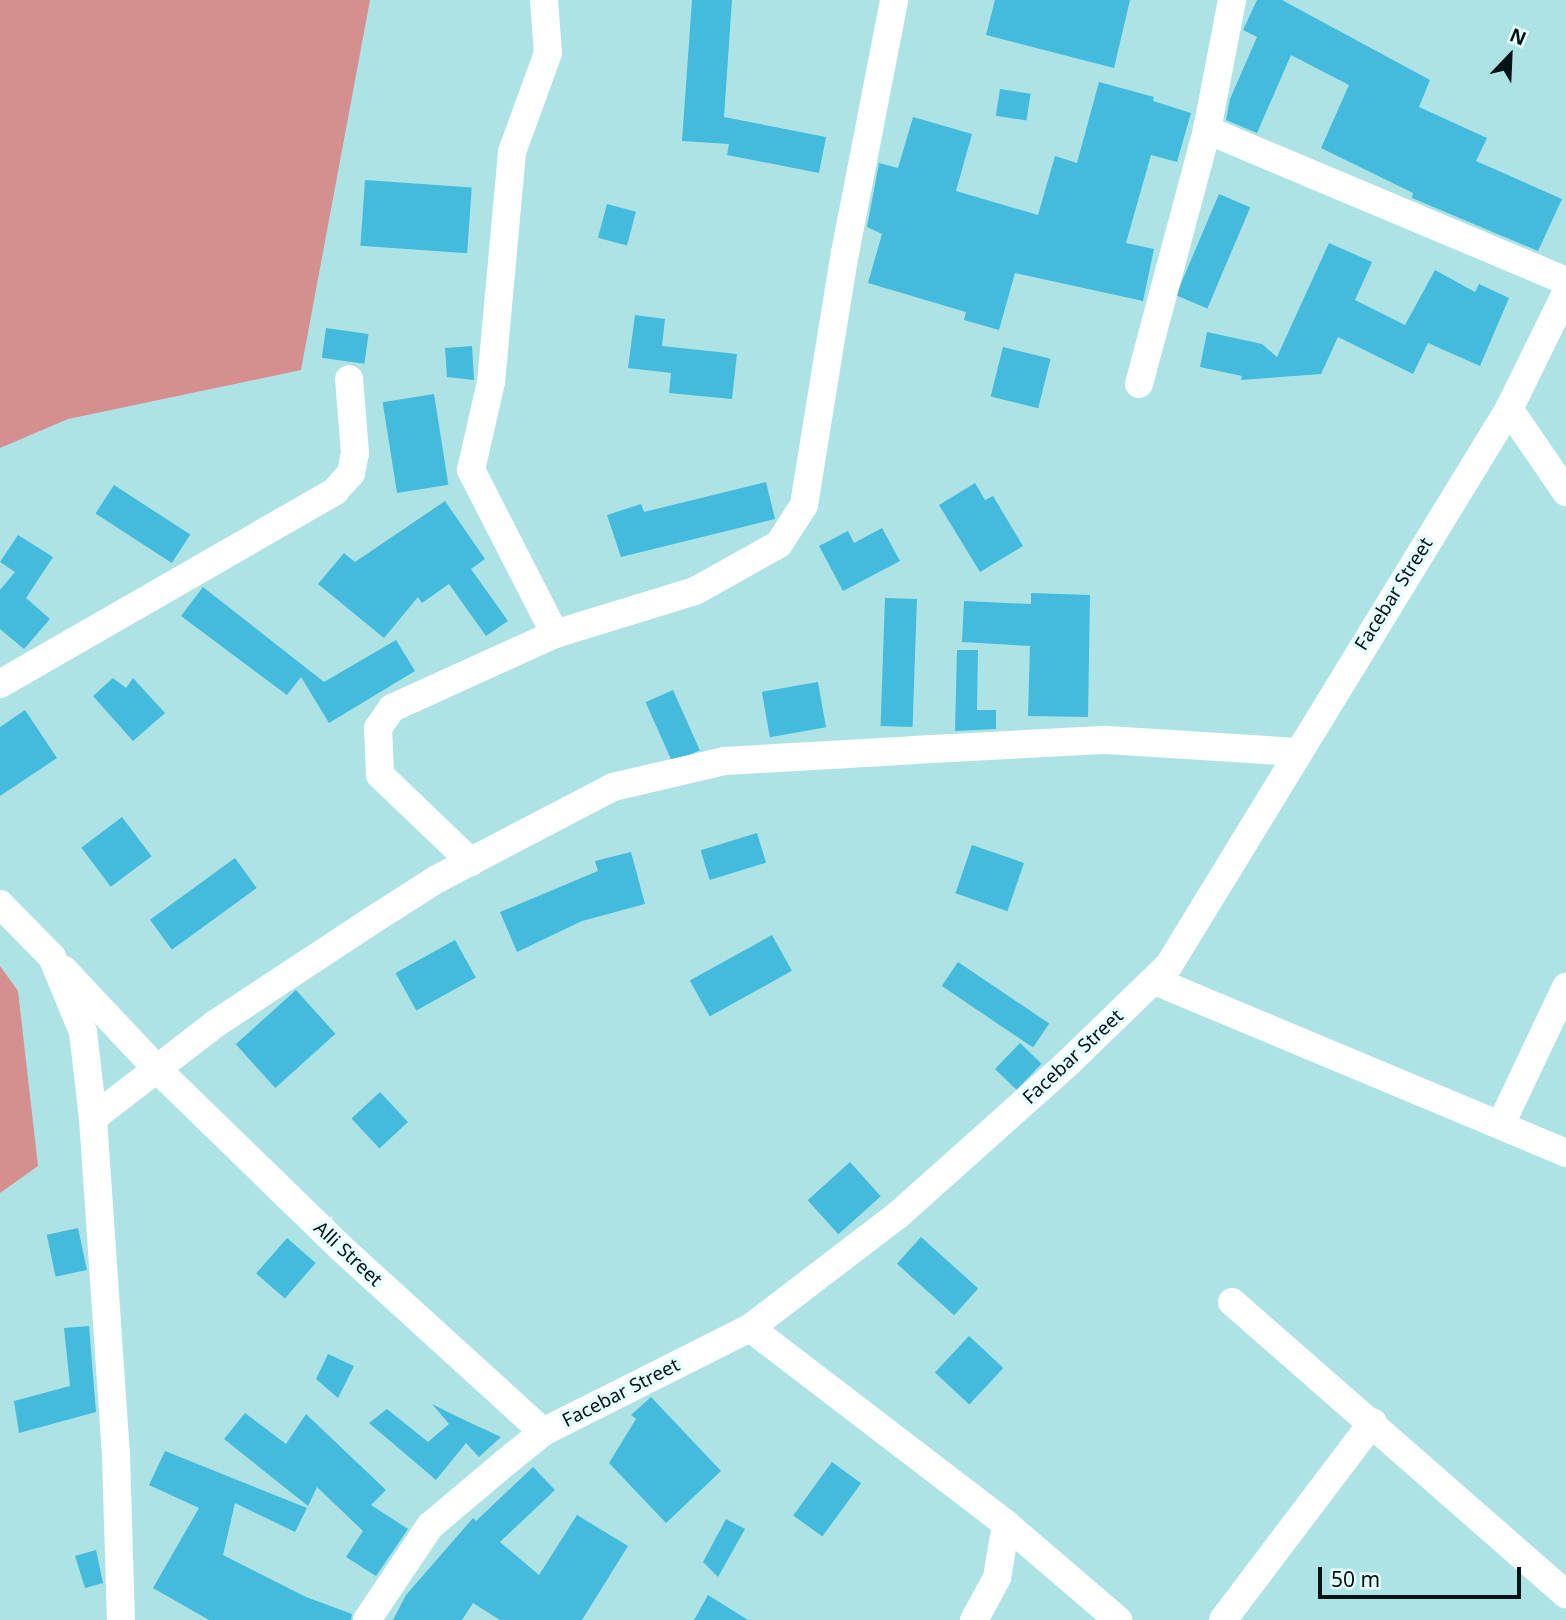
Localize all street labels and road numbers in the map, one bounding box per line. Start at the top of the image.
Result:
street label: Facebar Street [1350,533,1438,655]
street label: Facebar Street [1018,1005,1128,1109]
street label: Alli Street [309,1217,387,1291]
street label: Facebar Street [559,1354,683,1432]

